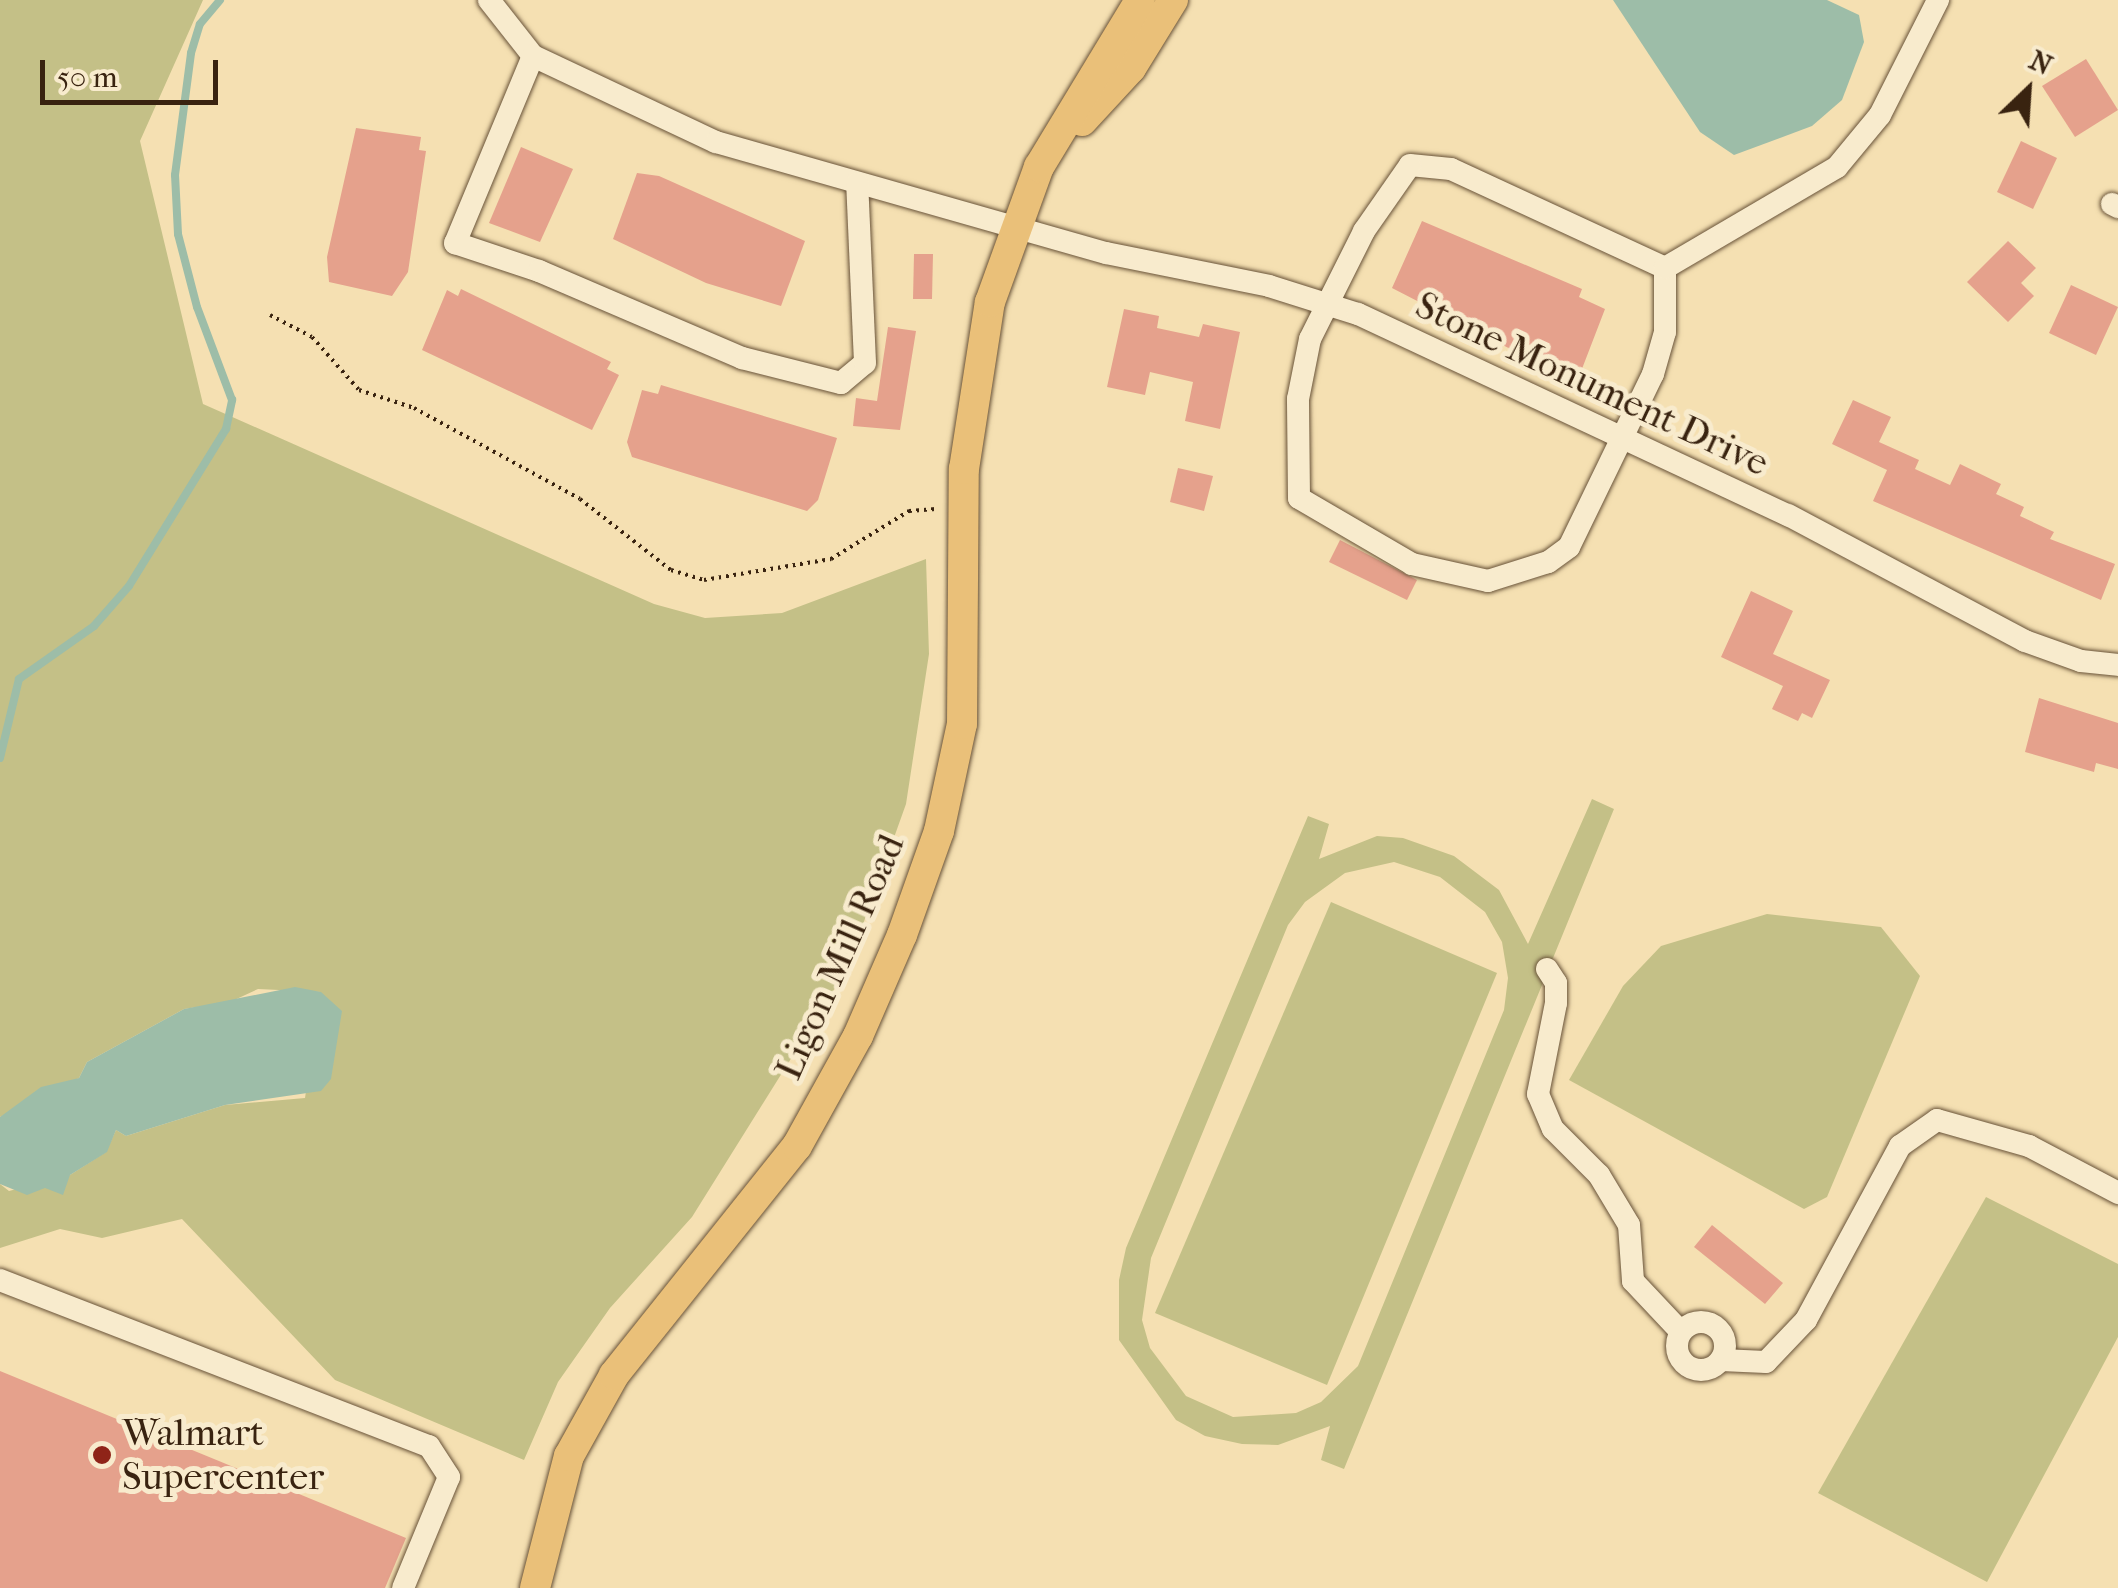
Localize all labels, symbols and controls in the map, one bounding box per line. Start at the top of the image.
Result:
scale bar [45,40,222,102]
north arrow [1978,40,2078,140]
text: N [2024,43,2057,82]
text: 50 m [57,60,118,95]
street label: Stone Monument Drive [1408,282,1776,486]
street label: Ligon Mill Road [766,828,914,1086]
place label: Walmart Supercenter [122,1410,324,1500]
marker: Walmart Supercenter [91,1444,113,1466]

